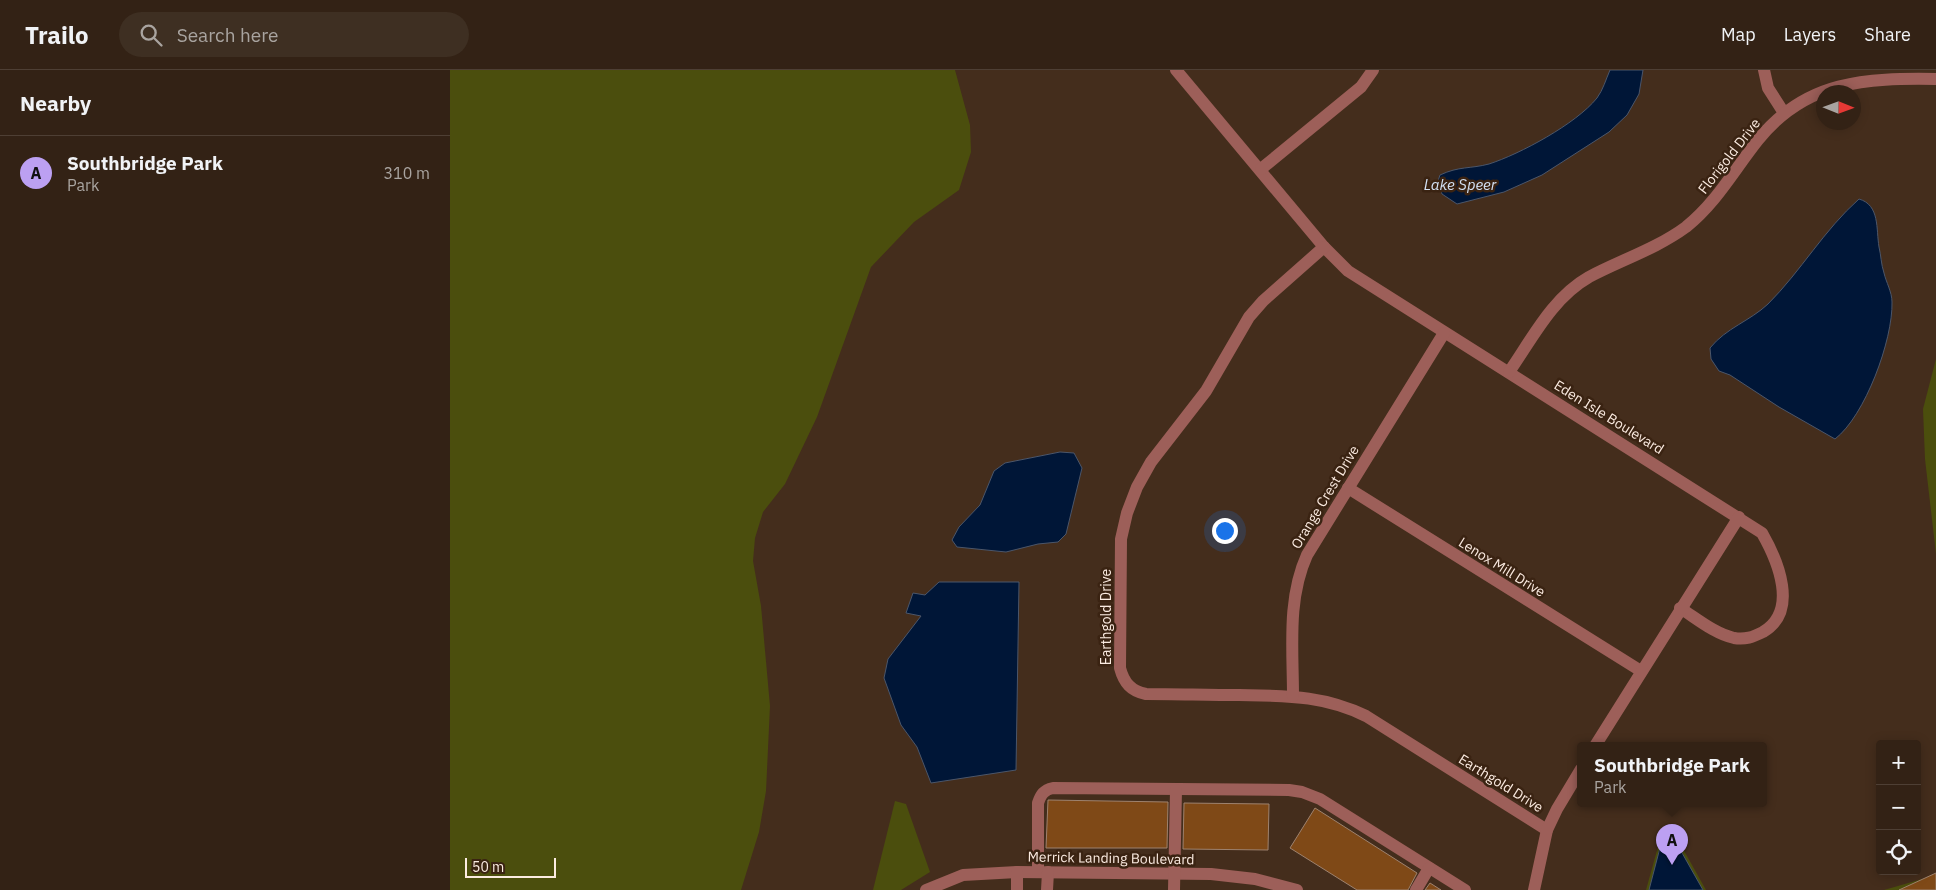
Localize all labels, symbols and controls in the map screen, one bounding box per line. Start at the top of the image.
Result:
search box [119,12,469,57]
text: Trailo [25,19,89,51]
icon: search [137,21,165,49]
text: Search here [177,23,278,47]
text: Map [1721,23,1756,46]
text: Layers [1784,23,1836,46]
text: Share [1864,23,1911,46]
north arrow [1816,85,1861,130]
text: Nearby [20,89,91,117]
street label: Florigold Drive [1694,114,1764,197]
text: Southbridge Park [67,151,223,175]
text: A [31,163,41,183]
text: 310 m [383,163,430,183]
text: Park [67,175,99,195]
water label: Lake Speer [1424,175,1497,194]
street label: Eden Isle Boulevard [1551,376,1667,458]
street label: Orange Crest Drive [1287,442,1363,552]
your location [1212,518,1238,544]
street label: Lenox Mill Drive [1455,533,1549,601]
street label: Earthgold Drive [1097,568,1115,665]
map controls [1876,740,1921,875]
button: + [1876,740,1921,785]
popup [1577,742,1767,807]
street label: Earthgold Drive [1455,750,1547,816]
text: Southbridge Park [1594,753,1750,777]
text: Park [1594,777,1626,797]
button: − [1876,785,1921,830]
pin: A [1656,824,1688,865]
button: locate [1876,830,1921,875]
street label: Merrick Landing Boulevard [1027,848,1195,868]
scale bar [465,855,556,878]
text: 50 m [472,858,504,876]

